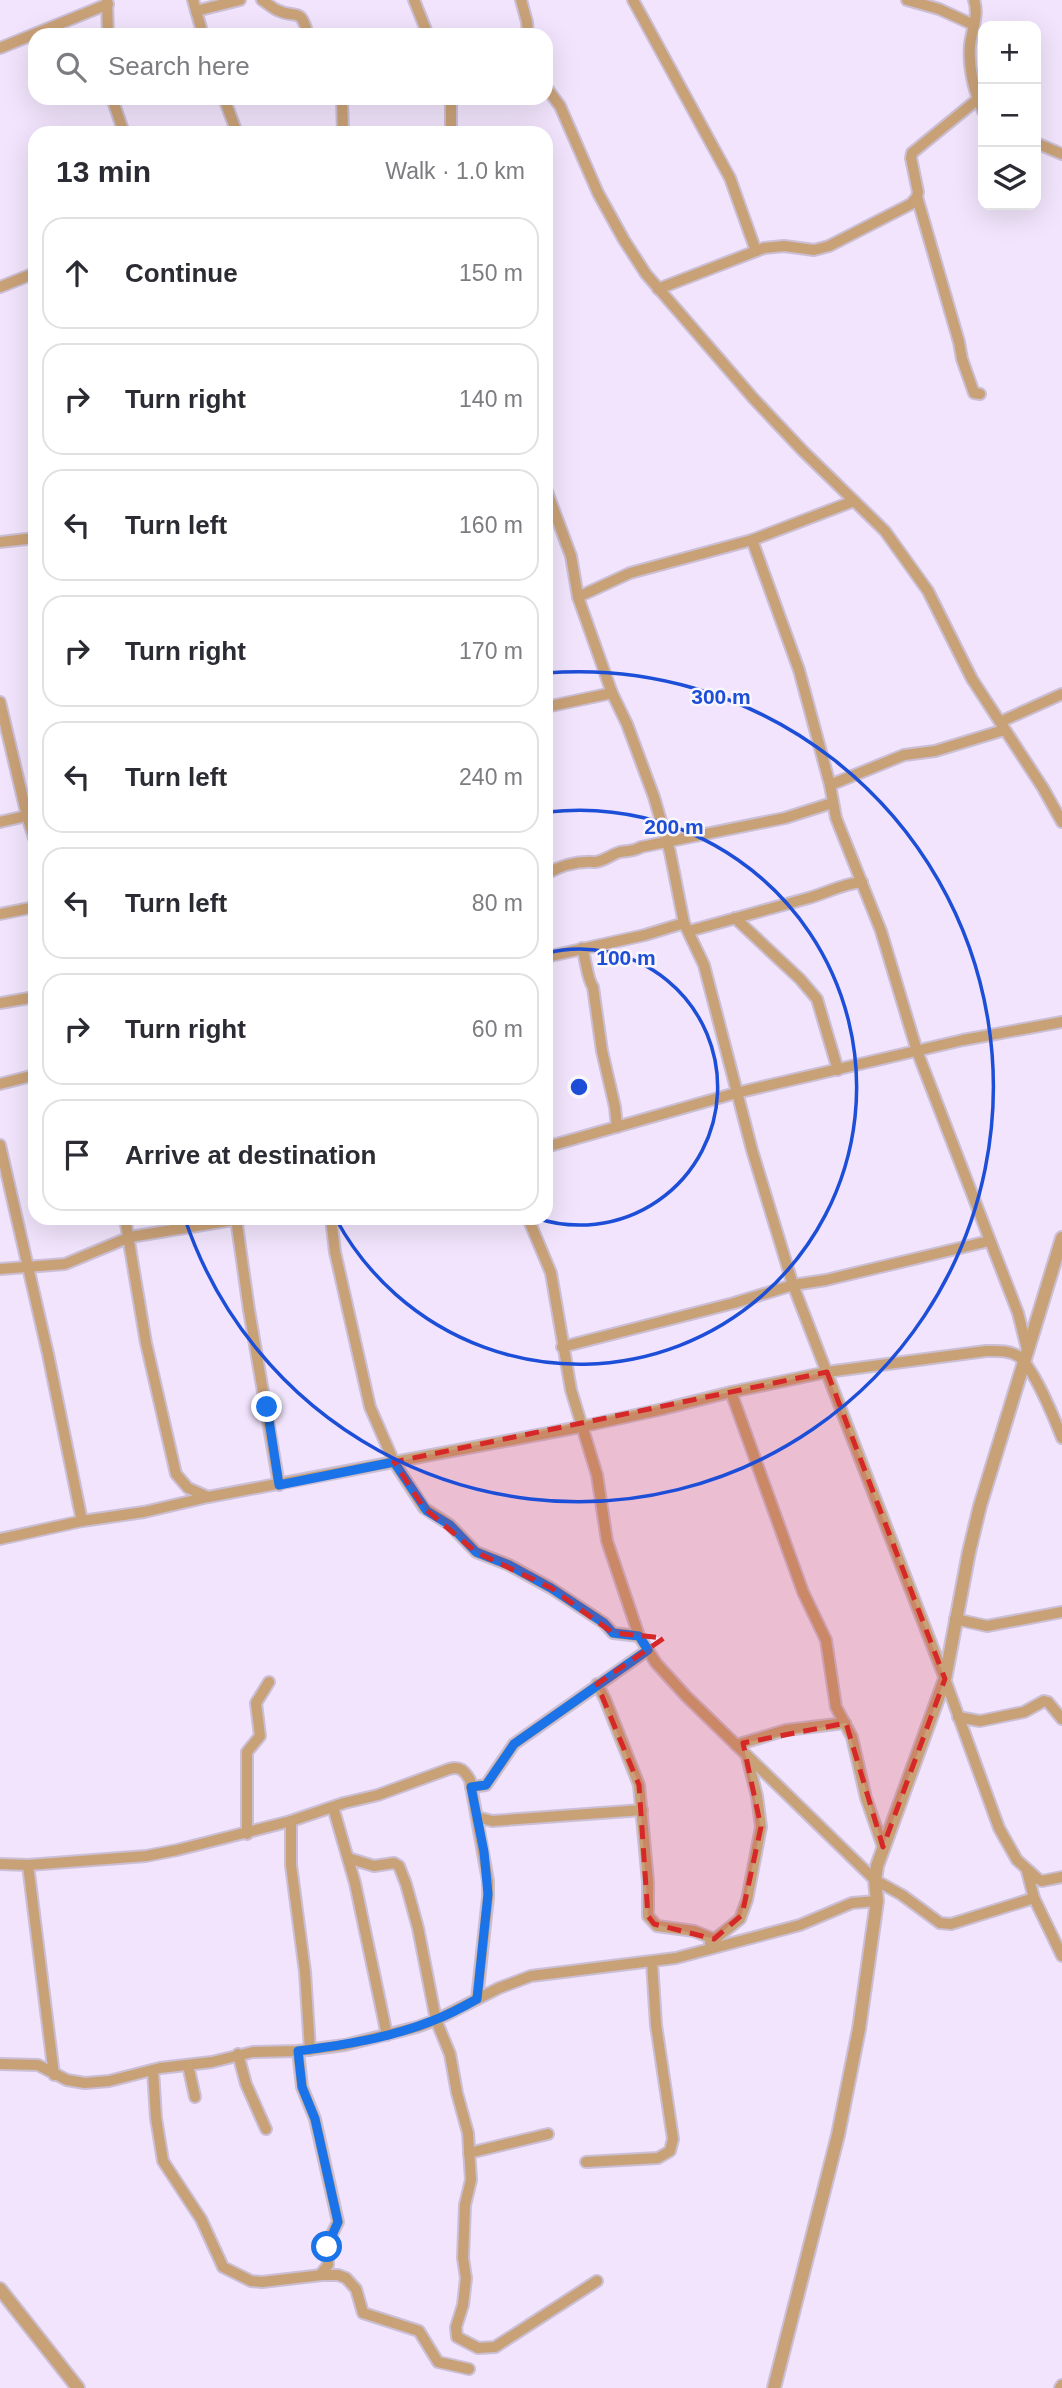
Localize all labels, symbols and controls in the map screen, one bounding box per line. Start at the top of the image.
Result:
map controls [978,21,1041,210]
button: + [978,21,1041,84]
search box [28,28,553,105]
icon: search [52,48,90,86]
text: Search here [108,51,250,81]
button: − [978,84,1041,147]
button: layers [978,147,1041,210]
text: 13 min [56,155,151,188]
text: Walk · 1.0 km [385,158,525,184]
icon: ahead [58,254,96,292]
text: Continue [125,258,238,288]
text: 150 m [459,260,523,286]
icon: right [58,380,96,418]
text: Turn right [125,384,246,414]
text: 140 m [459,386,523,412]
icon: left [58,506,96,544]
text: Turn left [125,510,227,540]
text: 160 m [459,512,523,538]
icon: right [58,632,96,670]
text: Turn right [125,636,246,666]
text: 170 m [459,638,523,664]
text: 300 m [691,685,751,708]
icon: left [58,758,96,796]
text: Turn left [125,762,227,792]
text: 240 m [459,764,523,790]
text: 200 m [644,815,704,838]
icon: left [58,884,96,922]
text: Turn left [125,888,227,918]
text: 80 m [472,890,523,916]
text: 100 m [596,946,656,969]
icon: right [58,1010,96,1048]
text: Turn right [125,1014,246,1044]
text: 60 m [472,1016,523,1042]
centre of rings [567,1075,591,1099]
icon: arrive [58,1136,96,1174]
text: Arrive at destination [125,1140,376,1170]
route end [251,1391,282,1422]
route start [311,2231,342,2262]

